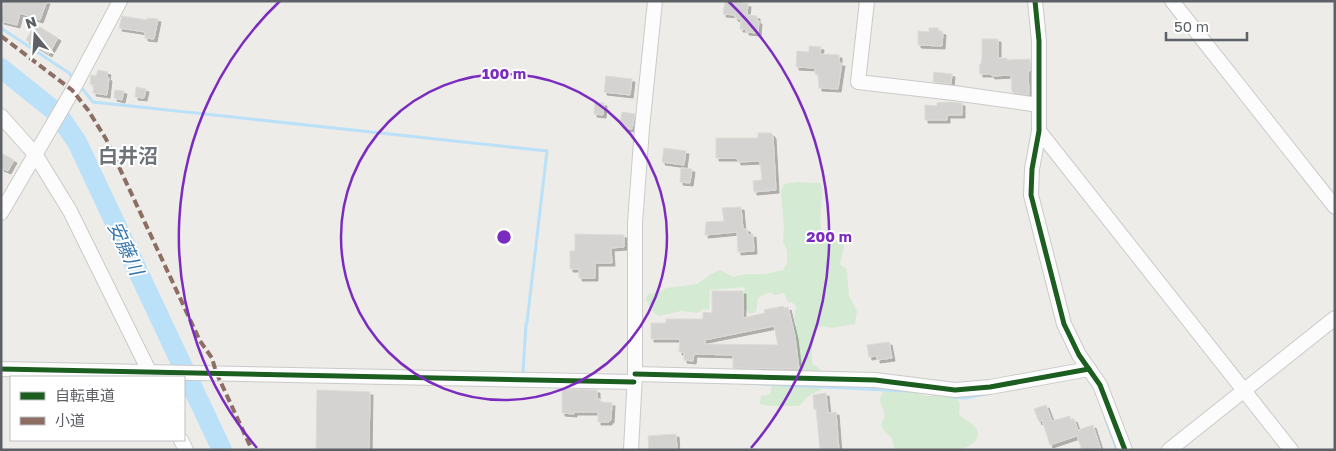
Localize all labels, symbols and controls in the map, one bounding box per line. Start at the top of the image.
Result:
north arrow [10,10,60,60]
scale bar [1166,10,1247,42]
text: N [23,12,39,32]
text: 50 m [1174,17,1209,35]
text: 100 m [482,64,526,82]
district label: 白井沼 [98,143,158,167]
water label: 安藤川 [104,217,150,280]
text: 200 m [806,227,852,245]
centre of rings [495,228,513,246]
legend [10,376,185,441]
text: 自転車道 [55,386,115,404]
text: 小道 [55,411,85,429]

